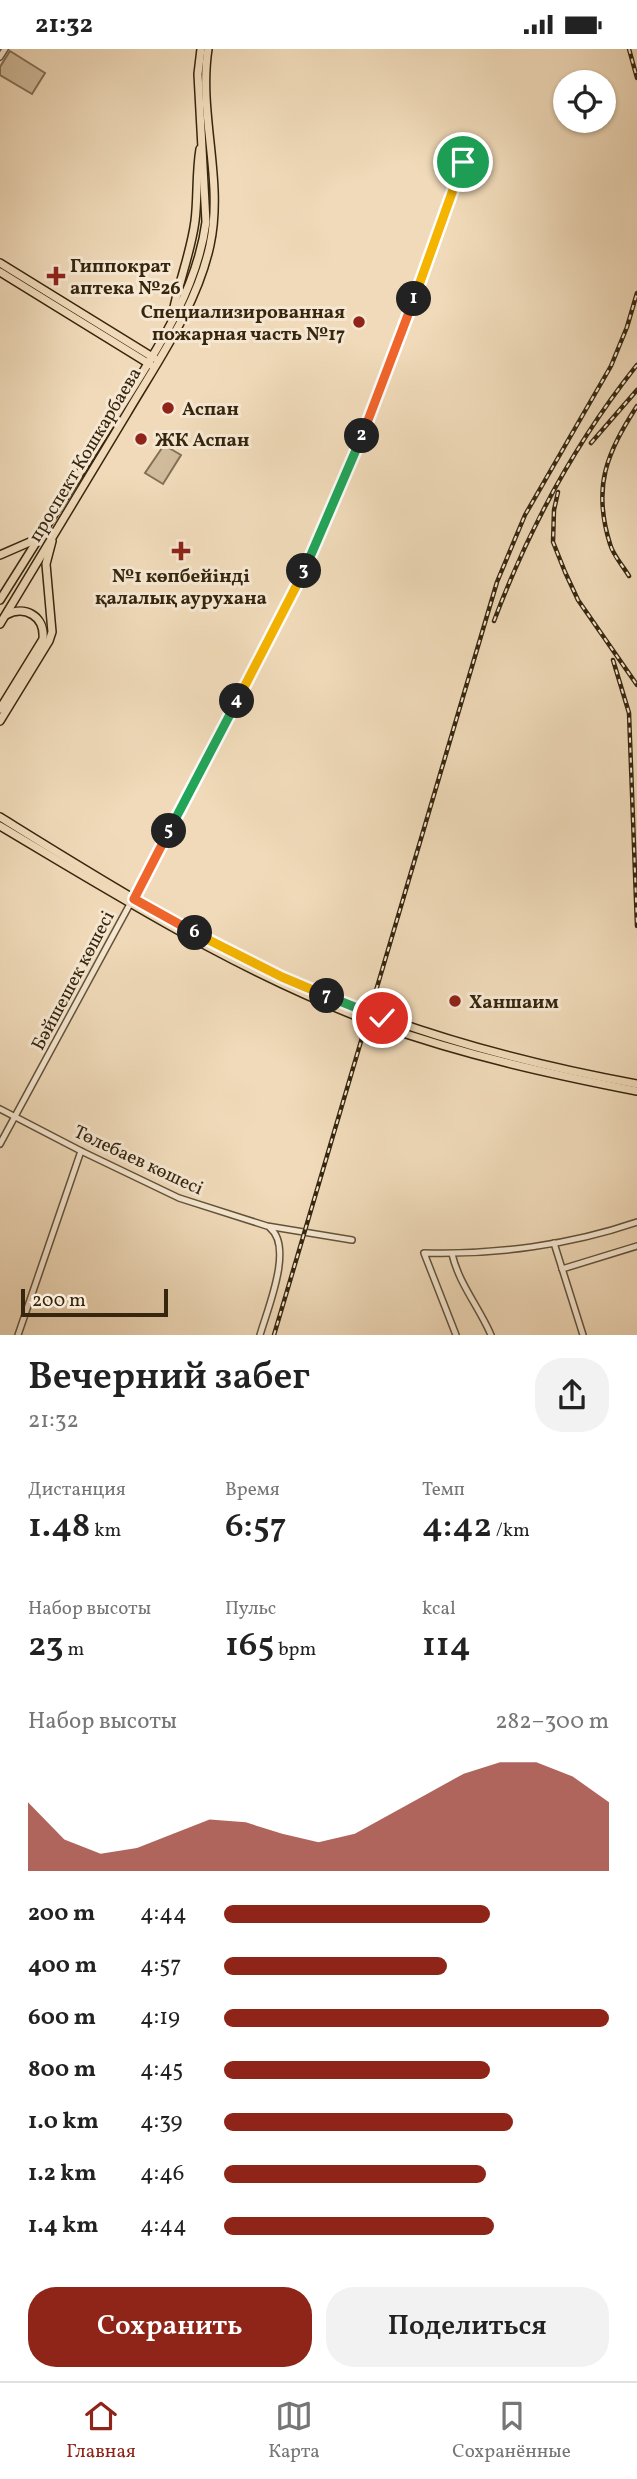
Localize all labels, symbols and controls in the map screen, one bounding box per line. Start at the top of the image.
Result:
text: 21:32 [35,7,93,43]
map controls [553,70,616,133]
button: locate [553,70,616,133]
pin [433,132,493,192]
icon: arrive [444,143,482,181]
place label: Гиппократ аптека №26 [70,254,181,302]
marker: Гиппократ аптека №26 [48,268,64,284]
pin: 1 [396,281,432,317]
text: 1 [410,285,417,311]
place label: Специализированная пожарная часть №17 [141,300,345,348]
marker: Специализированная пожарная часть №17 [351,314,367,330]
street label: проспект Кошкарбаева [23,363,148,547]
place label: Аспан [182,397,239,423]
marker: Аспан [160,400,176,416]
pin: 2 [344,419,380,453]
text: 2 [357,422,366,448]
place label: ЖК Аспан [155,428,249,454]
marker: ЖК Аспан [133,431,149,447]
marker: №1 көпбейінді қалалық аурухана [171,541,191,561]
pin: 3 [286,553,322,589]
text: 3 [299,557,308,583]
place label: №1 көпбейінді қалалық аурухана [95,564,267,612]
pin: 4 [219,683,254,719]
text: 4 [231,687,242,713]
pin: 5 [152,813,186,849]
text: 5 [164,817,173,843]
street label: Бәйшешек көшесі [26,906,122,1055]
pin: 6 [178,915,212,951]
text: 6 [189,919,200,945]
pin: 7 [310,979,344,1013]
text: 7 [322,982,331,1008]
pin [352,988,412,1048]
place label: Ханшаим [469,990,559,1016]
marker: Ханшаим [447,993,463,1009]
icon: check [363,999,401,1037]
street label: Төлебаев көшесі [69,1119,207,1202]
scale bar [21,1286,168,1317]
text: 200 m [32,1288,86,1314]
text: Вечерний забег [28,1352,310,1405]
button: share [535,1358,609,1432]
text: 21:32 [28,1405,79,1437]
text: Дистанция [28,1477,126,1503]
text: Время [225,1477,280,1503]
text: Темп [422,1477,465,1503]
text: 1.48 [28,1503,90,1551]
text: 6:57 [225,1503,287,1551]
text: 4:42 [422,1503,492,1551]
text: km [90,1518,121,1544]
text: /km [492,1518,530,1544]
text: Набор высоты [28,1596,151,1622]
text: Пульс [225,1596,276,1622]
text: kcal [422,1596,456,1622]
text: 23 [28,1622,64,1670]
text: 165 [225,1622,274,1670]
text: 114 [422,1622,471,1670]
text: m [64,1637,84,1663]
text: bpm [274,1637,316,1663]
text: Набор высоты [28,1706,177,1738]
text: 282–300 m [495,1706,609,1738]
text: 200 m [28,1898,95,1930]
text: 4:44 [140,1898,187,1930]
text: 400 m [28,1950,97,1982]
text: 4:57 [140,1950,181,1982]
text: 600 m [28,2002,96,2034]
text: 4:19 [140,2002,180,2034]
text: 800 m [28,2054,96,2086]
text: 4:45 [140,2054,183,2086]
text: 1.0 km [28,2106,99,2138]
text: 4:39 [140,2106,182,2138]
text: 1.2 km [28,2158,97,2190]
text: 4:46 [140,2158,184,2190]
text: 1.4 km [28,2210,99,2242]
text: 4:44 [140,2210,187,2242]
button: Сохранить [28,2287,312,2367]
button: Поделиться [326,2287,609,2367]
tab: Главная [66,2397,136,2465]
tab: Карта [268,2397,320,2465]
tab: Сохранённые [452,2397,571,2465]

